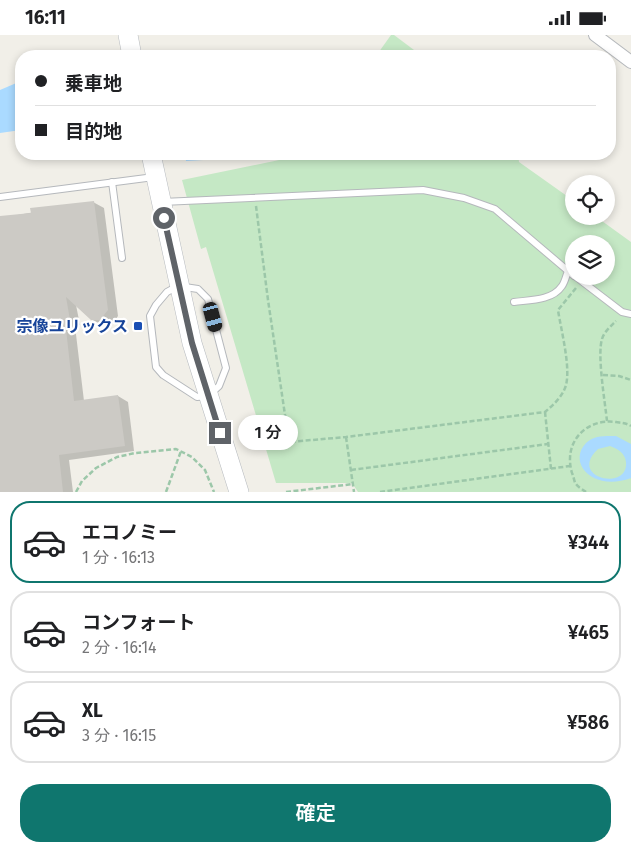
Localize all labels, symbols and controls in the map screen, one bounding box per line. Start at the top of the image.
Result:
text: 16:11 [25,6,66,29]
text: 乗車地 [65,72,122,95]
text: 目的地 [65,120,122,143]
map controls [565,175,615,285]
button: locate [565,175,615,225]
route start [153,207,175,229]
button: layers [565,235,615,285]
car [201,301,224,333]
place label: 宗像ユリックス [16,317,128,336]
marker: 宗像ユリックス [132,320,144,332]
callout: 1 分 [238,415,298,451]
route end [209,422,231,444]
text: 1 分 [254,423,282,442]
icon: car [22,520,67,565]
text: エコノミー [82,521,177,544]
text: ¥344 [568,531,609,554]
text: 1 分 · 16:13 [82,548,155,567]
icon: car [22,610,67,655]
text: コンフォート [82,611,195,634]
text: ¥465 [568,621,609,644]
text: 2 分 · 16:14 [82,638,157,657]
text: XL [82,699,103,722]
icon: car [22,700,67,745]
text: ¥586 [567,711,609,734]
text: 3 分 · 16:15 [82,726,156,745]
button: 確定 [20,784,611,842]

